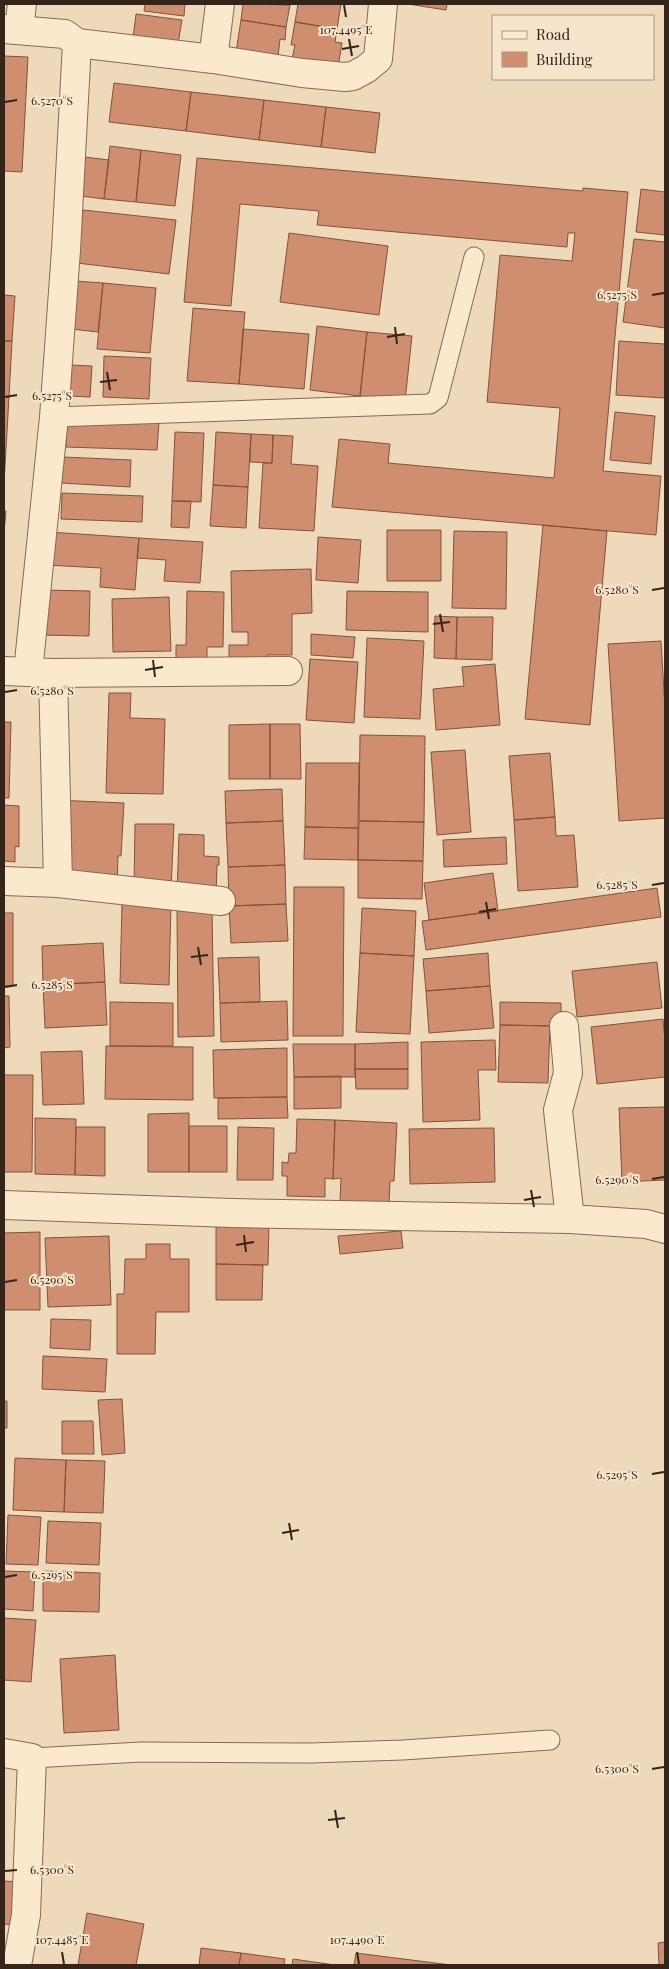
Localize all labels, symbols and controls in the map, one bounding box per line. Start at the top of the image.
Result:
legend [492,15,654,80]
text: 107.4495°E [319,21,373,37]
text: Road [536,24,570,44]
text: Building [536,49,593,69]
text: 6.5270°S [31,92,73,108]
text: 6.5275°S [597,286,637,302]
text: 6.5275°S [32,387,72,403]
text: 6.5280°S [595,581,639,597]
text: 6.5280°S [30,682,74,698]
text: 6.5285°S [596,876,638,892]
text: 6.5285°S [31,976,73,992]
text: 6.5290°S [595,1171,639,1187]
text: 6.5290°S [30,1271,74,1287]
text: 6.5295°S [596,1466,638,1482]
text: 6.5295°S [31,1566,73,1582]
text: 6.5300°S [595,1760,639,1776]
text: 6.5300°S [30,1861,74,1877]
text: 107.4485°E [35,1931,89,1947]
text: 107.4490°E [329,1931,385,1947]

